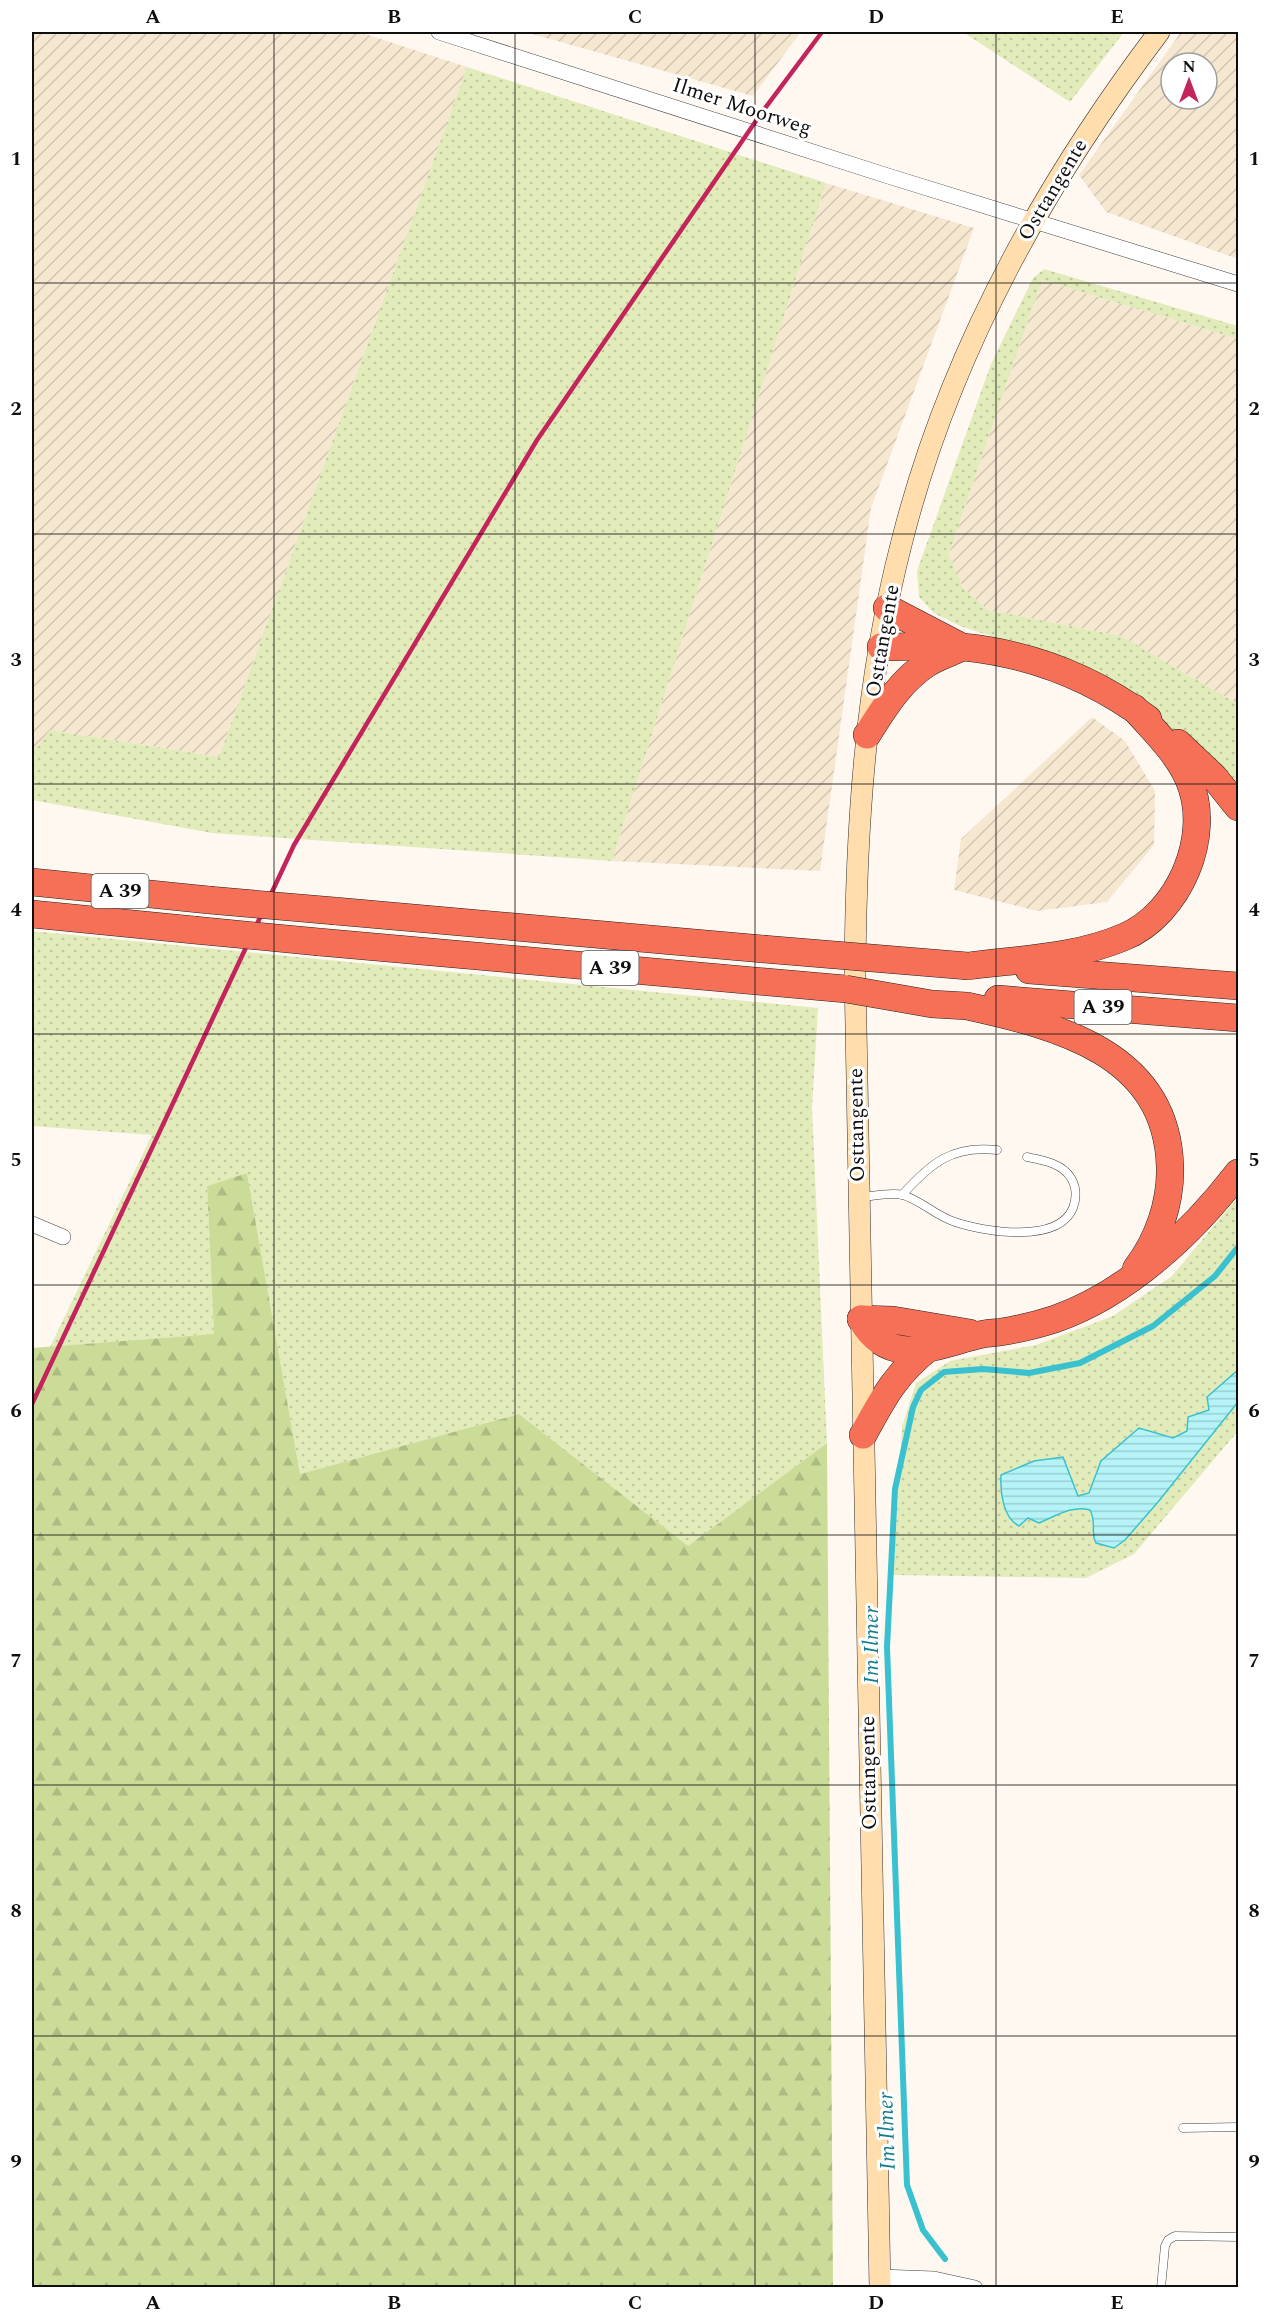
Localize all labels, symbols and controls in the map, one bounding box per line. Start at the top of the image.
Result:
text: A [145,2,161,32]
text: B [387,2,401,32]
text: C [628,2,642,32]
text: D [868,2,884,32]
text: E [1110,2,1124,32]
north arrow [1159,51,1219,111]
text: N [1182,55,1196,79]
street label: Ilmer Moorweg [668,69,816,145]
street label: Osttangente [1010,133,1096,247]
text: 1 [10,144,22,174]
text: 1 [1248,144,1260,174]
text: 2 [10,394,22,424]
text: 2 [1248,394,1260,424]
street label: Osttangente [857,582,909,700]
text: 3 [10,645,22,675]
text: 3 [1248,645,1260,675]
road number: A 39 [92,874,148,908]
text: 4 [10,895,22,925]
text: 4 [1248,895,1260,925]
road number: A 39 [582,951,638,985]
road number: A 39 [1074,990,1132,1024]
street label: Osttangente [840,1068,874,1182]
text: 5 [10,1145,22,1175]
text: 5 [1248,1145,1260,1175]
text: 6 [10,1396,22,1426]
text: 6 [1248,1396,1260,1426]
water label: Im Ilmer [855,1606,888,1684]
text: 7 [10,1646,22,1676]
text: 7 [1248,1646,1260,1676]
street label: Osttangente [852,1716,886,1830]
text: 8 [10,1896,22,1926]
text: 8 [1248,1896,1260,1926]
water label: Im Ilmer [869,2091,905,2171]
text: 9 [10,2147,22,2177]
text: 9 [1248,2147,1260,2177]
text: A [145,2288,161,2318]
text: B [387,2288,401,2318]
text: C [628,2288,642,2318]
text: D [868,2288,884,2318]
text: E [1110,2288,1124,2318]

